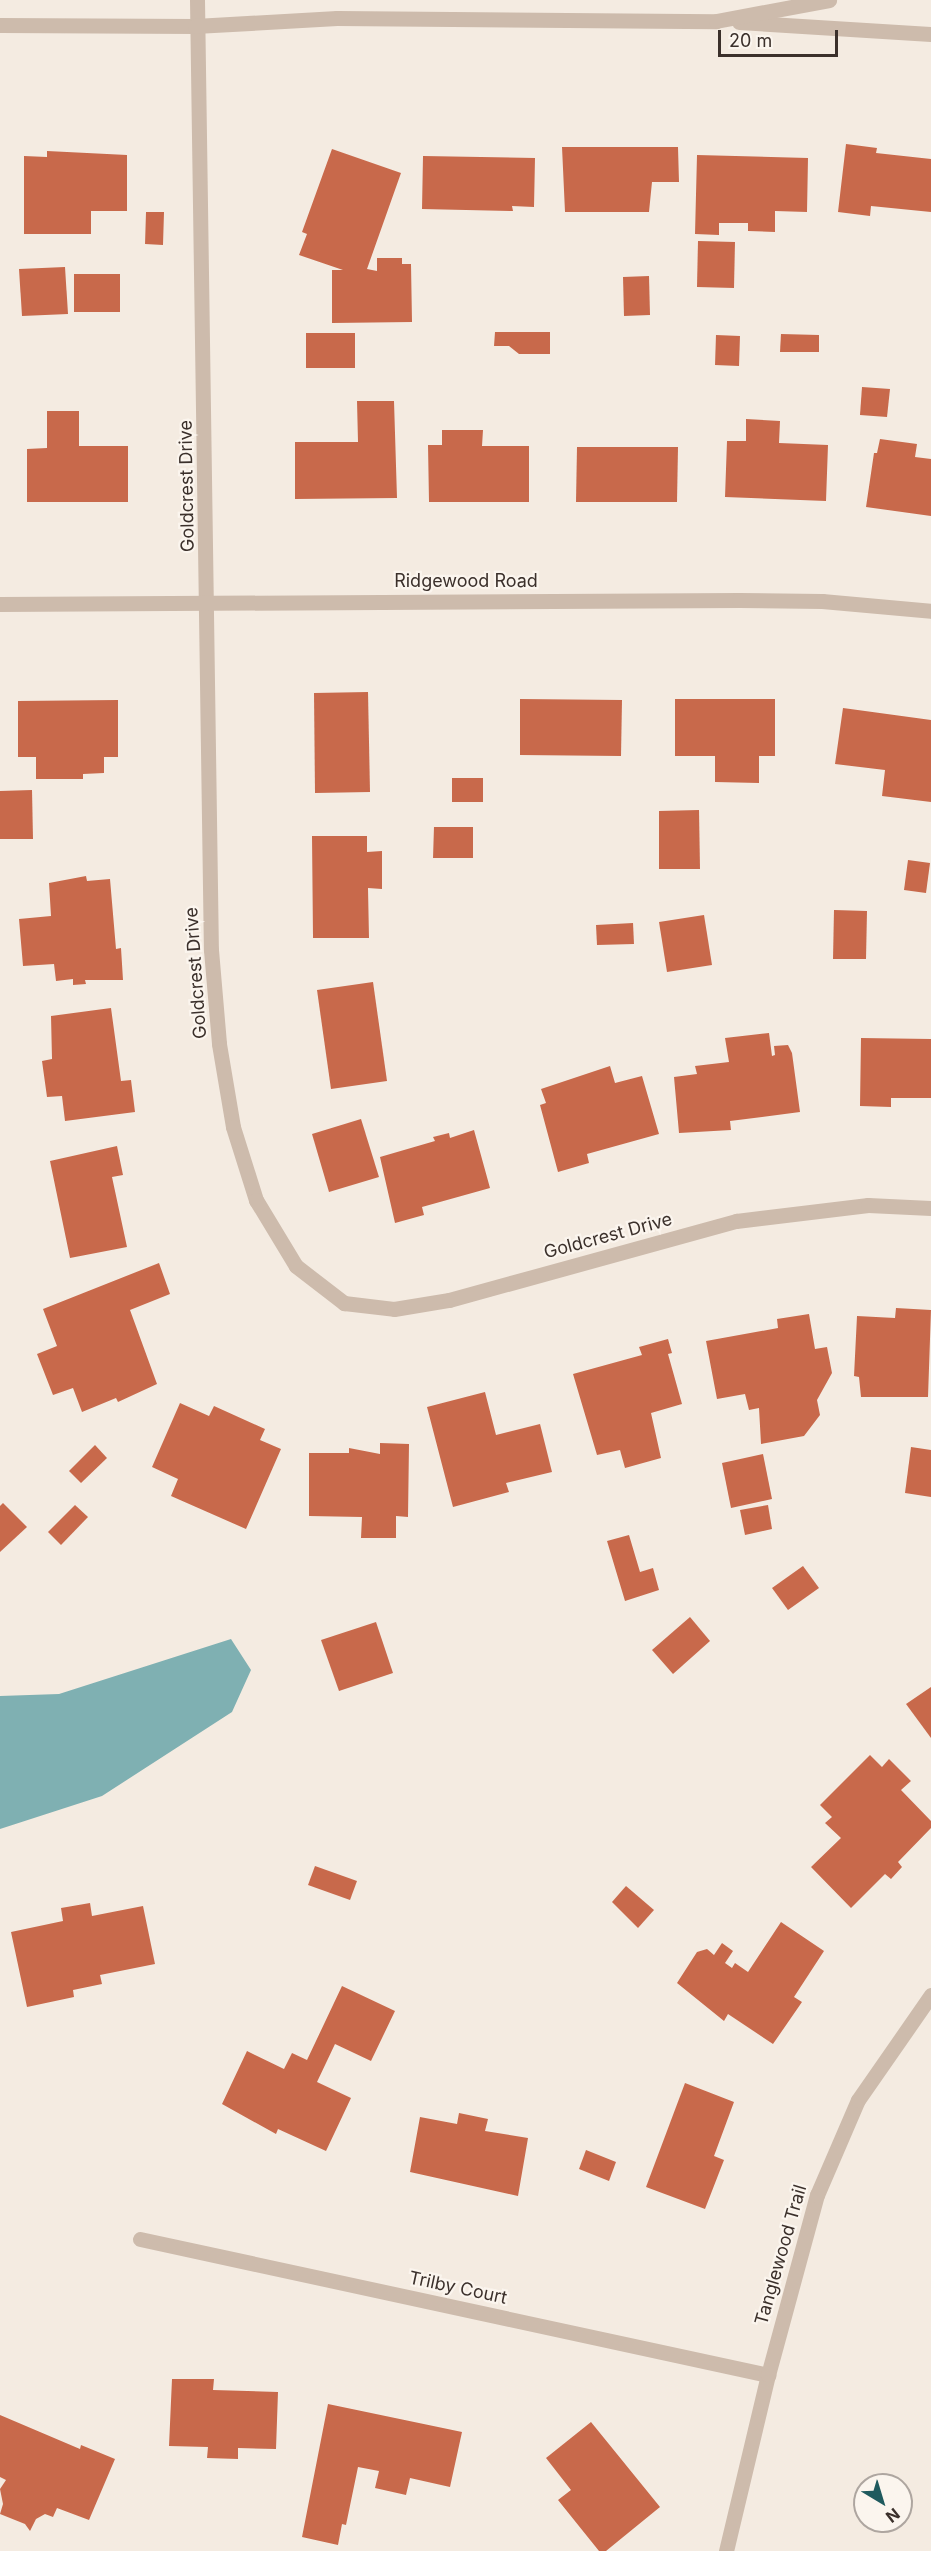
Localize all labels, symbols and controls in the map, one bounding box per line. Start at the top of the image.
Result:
scale bar [721,18,841,56]
text: 20 m [729,30,772,51]
street label: Goldcrest Drive [175,420,199,552]
street label: Ridgewood Road [394,570,538,592]
street label: Goldcrest Drive [181,906,211,1040]
street label: Goldcrest Drive [541,1208,675,1264]
street label: Tanglewood Trail [751,2182,811,2328]
street label: Trilby Court [407,2267,509,2309]
north arrow [853,2473,913,2533]
text: N [882,2504,904,2527]

